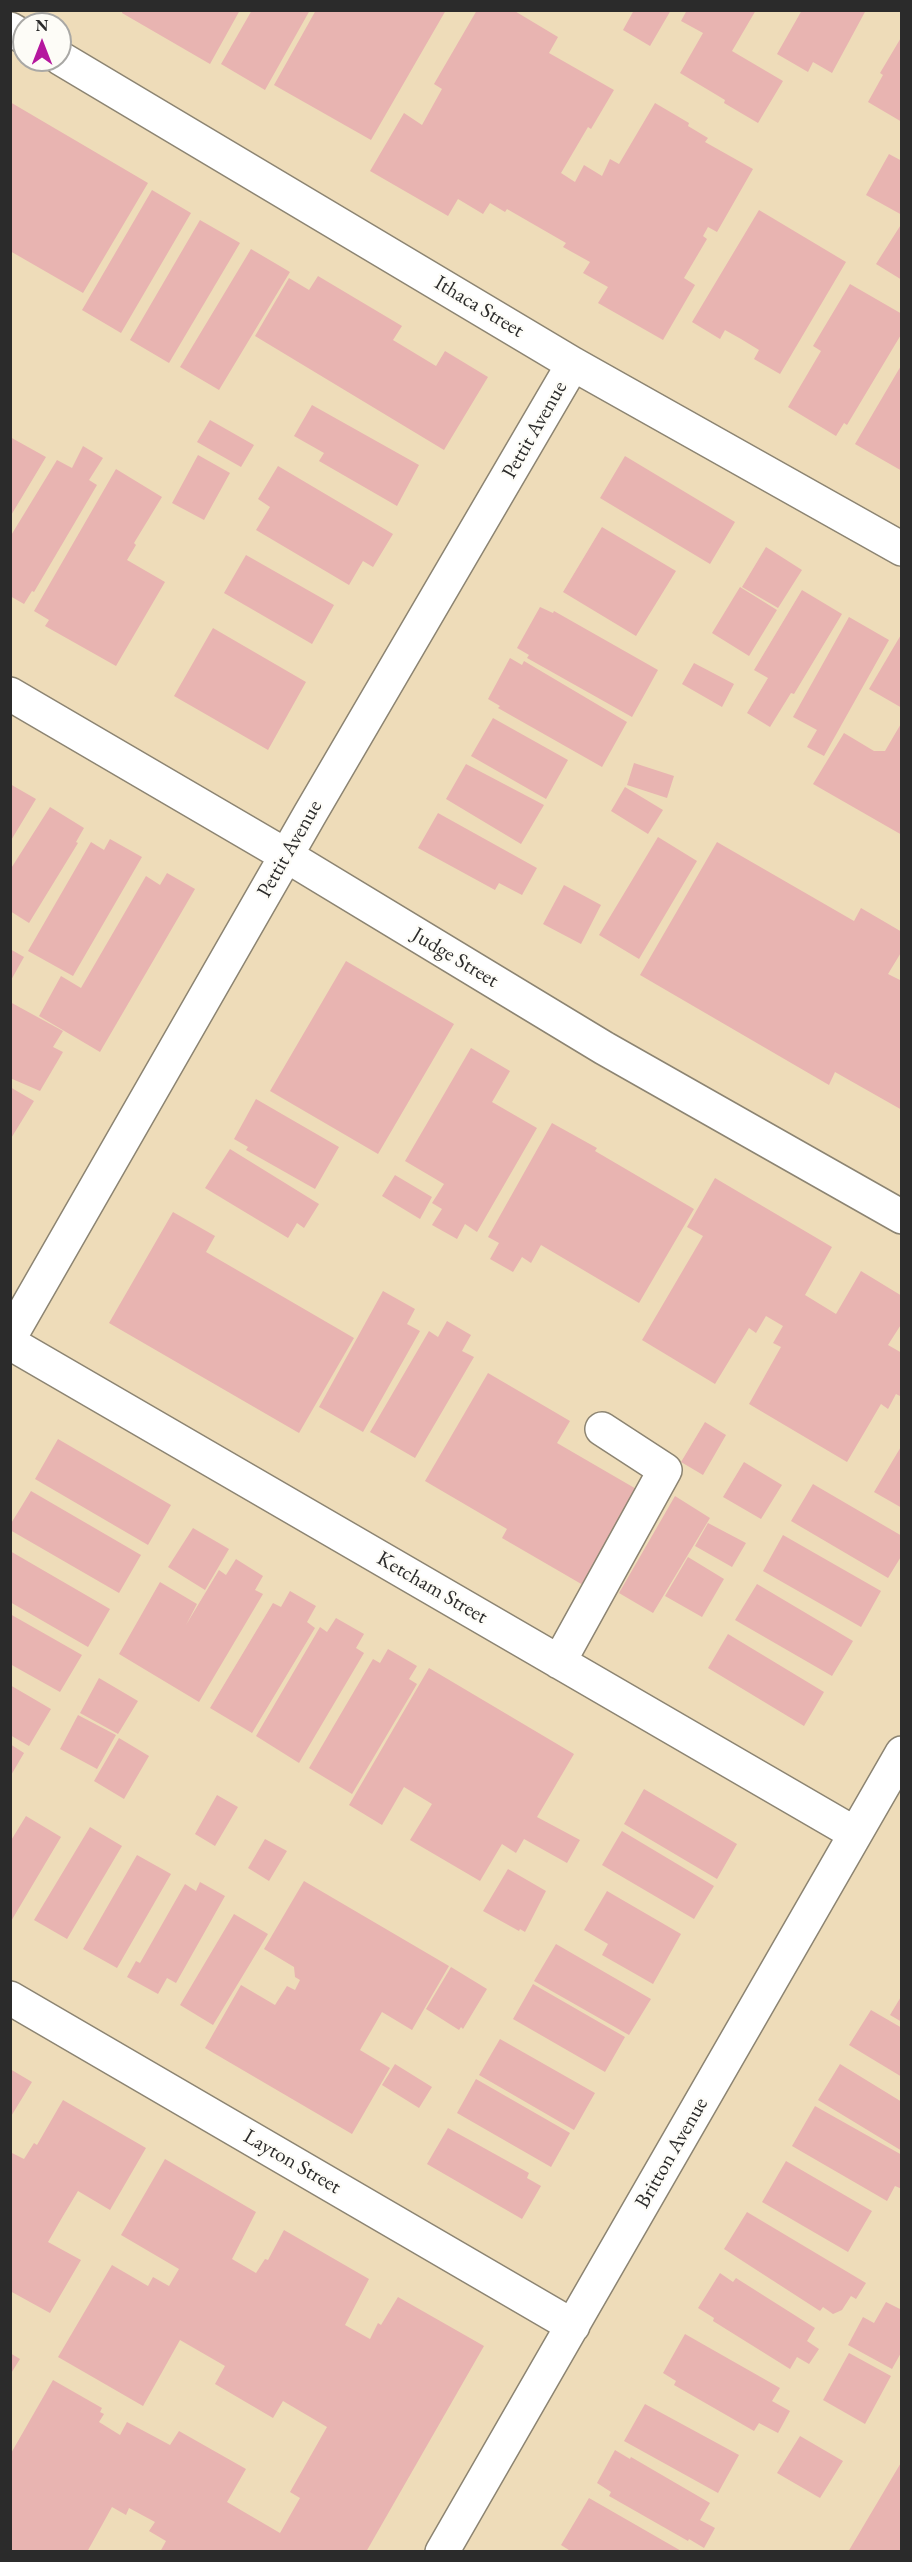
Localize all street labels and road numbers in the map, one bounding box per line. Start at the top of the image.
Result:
street label: Ithaca Street [430,270,528,344]
street label: Pettit Avenue [497,377,573,483]
street label: Pettit Avenue [252,796,328,902]
street label: Judge Street [407,922,503,994]
street label: Ketcham Street [372,1546,492,1630]
street label: Britton Avenue [630,2093,714,2213]
street label: Layton Street [239,2124,345,2200]

